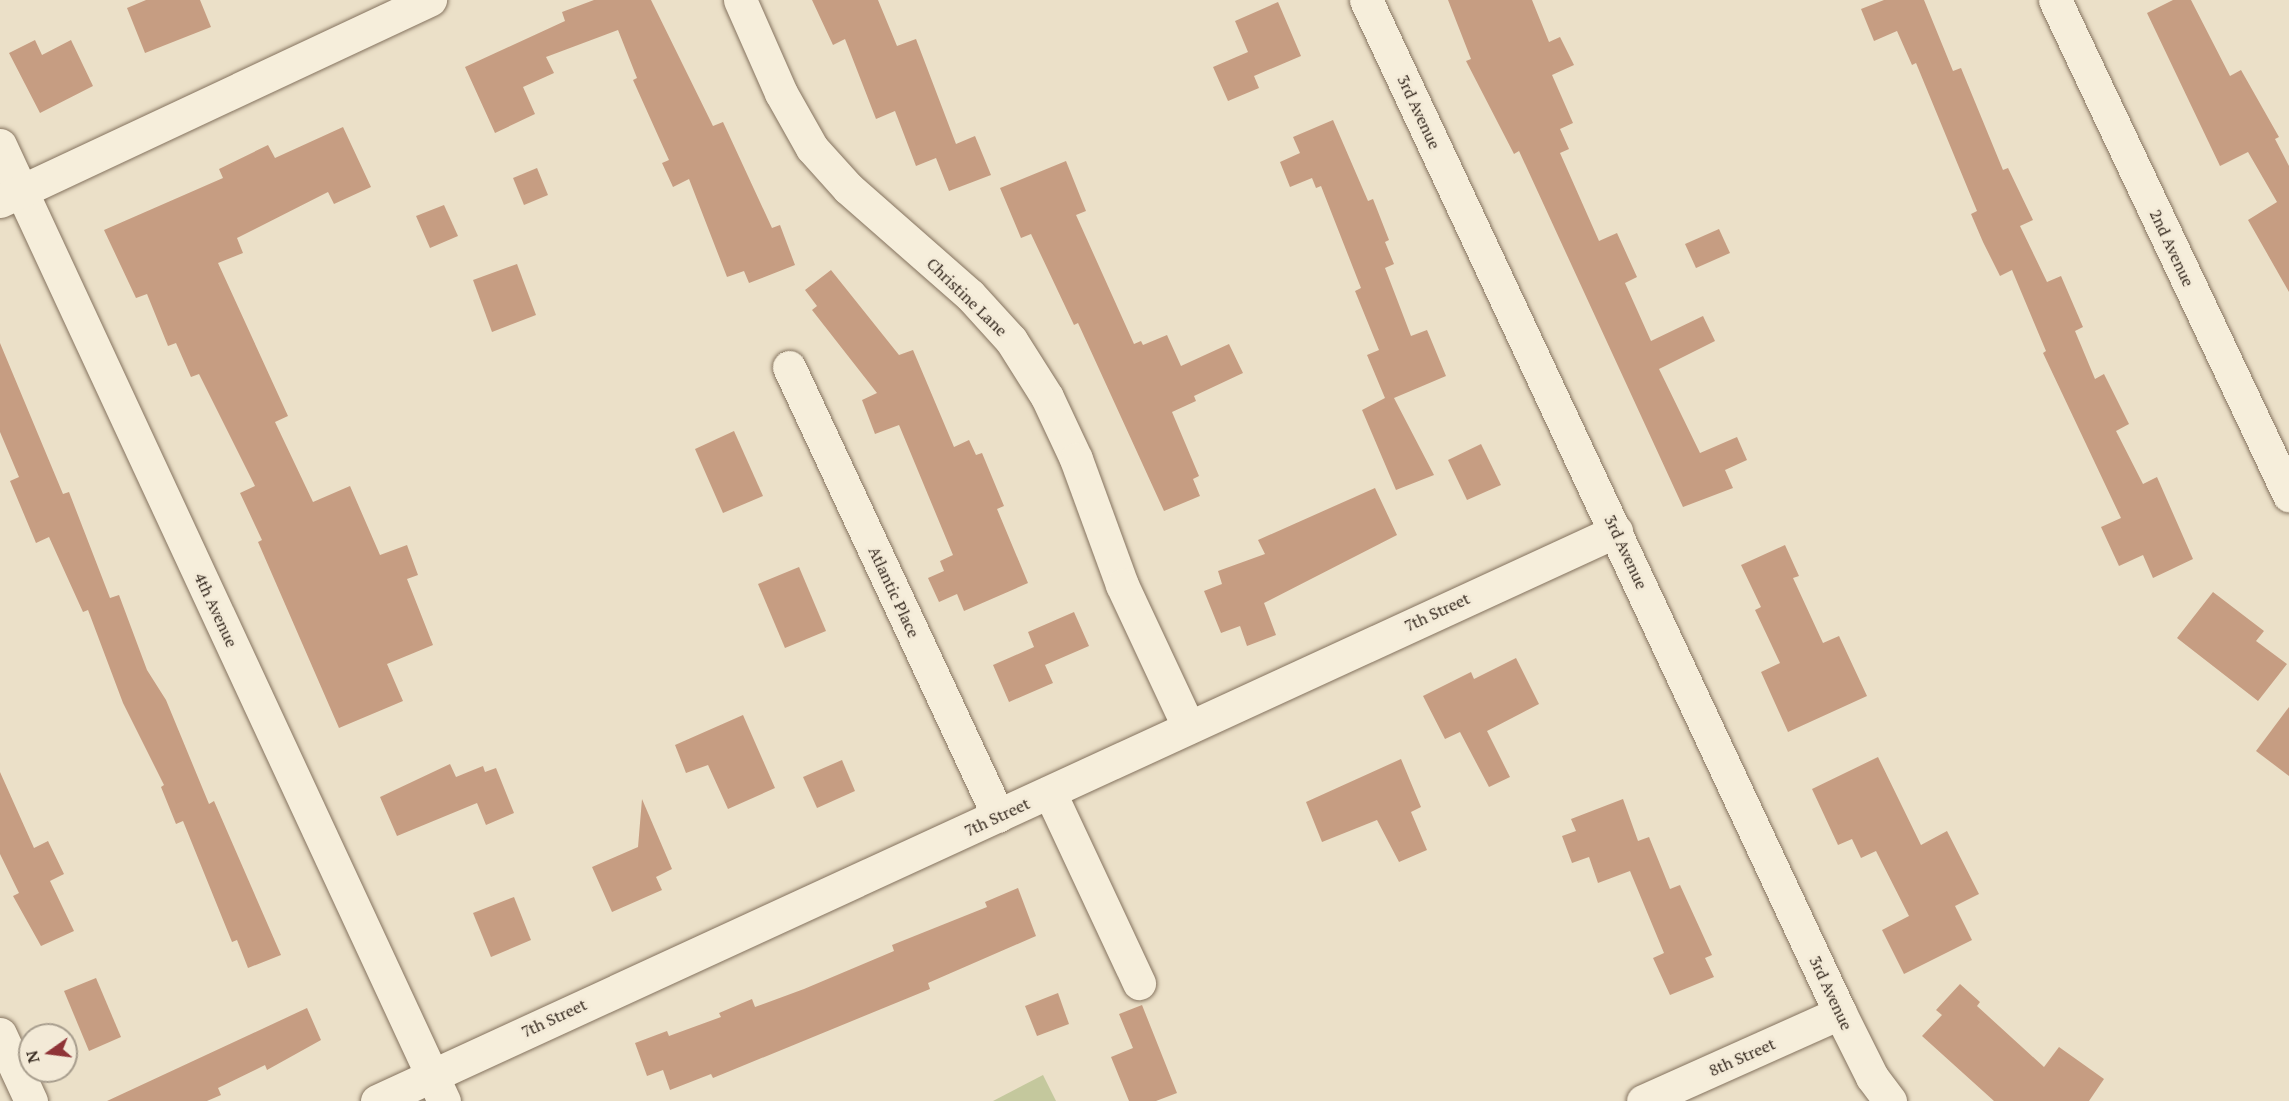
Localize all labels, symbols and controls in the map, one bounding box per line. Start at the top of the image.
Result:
street label: 3rd Avenue [1393,72,1445,152]
street label: 2nd Avenue [2146,206,2198,290]
street label: Christine Lane [923,254,1011,340]
street label: 3rd Avenue [1600,512,1652,592]
street label: Atlantic Place [865,543,923,641]
street label: 4th Avenue [190,570,242,650]
street label: 7th Street [1401,589,1473,635]
street label: 7th Street [961,794,1033,840]
street label: 3rd Avenue [1805,953,1857,1033]
street label: 7th Street [518,995,590,1041]
north arrow [18,1023,78,1083]
street label: 8th Street [1706,1034,1778,1080]
text: N [20,1048,45,1065]

